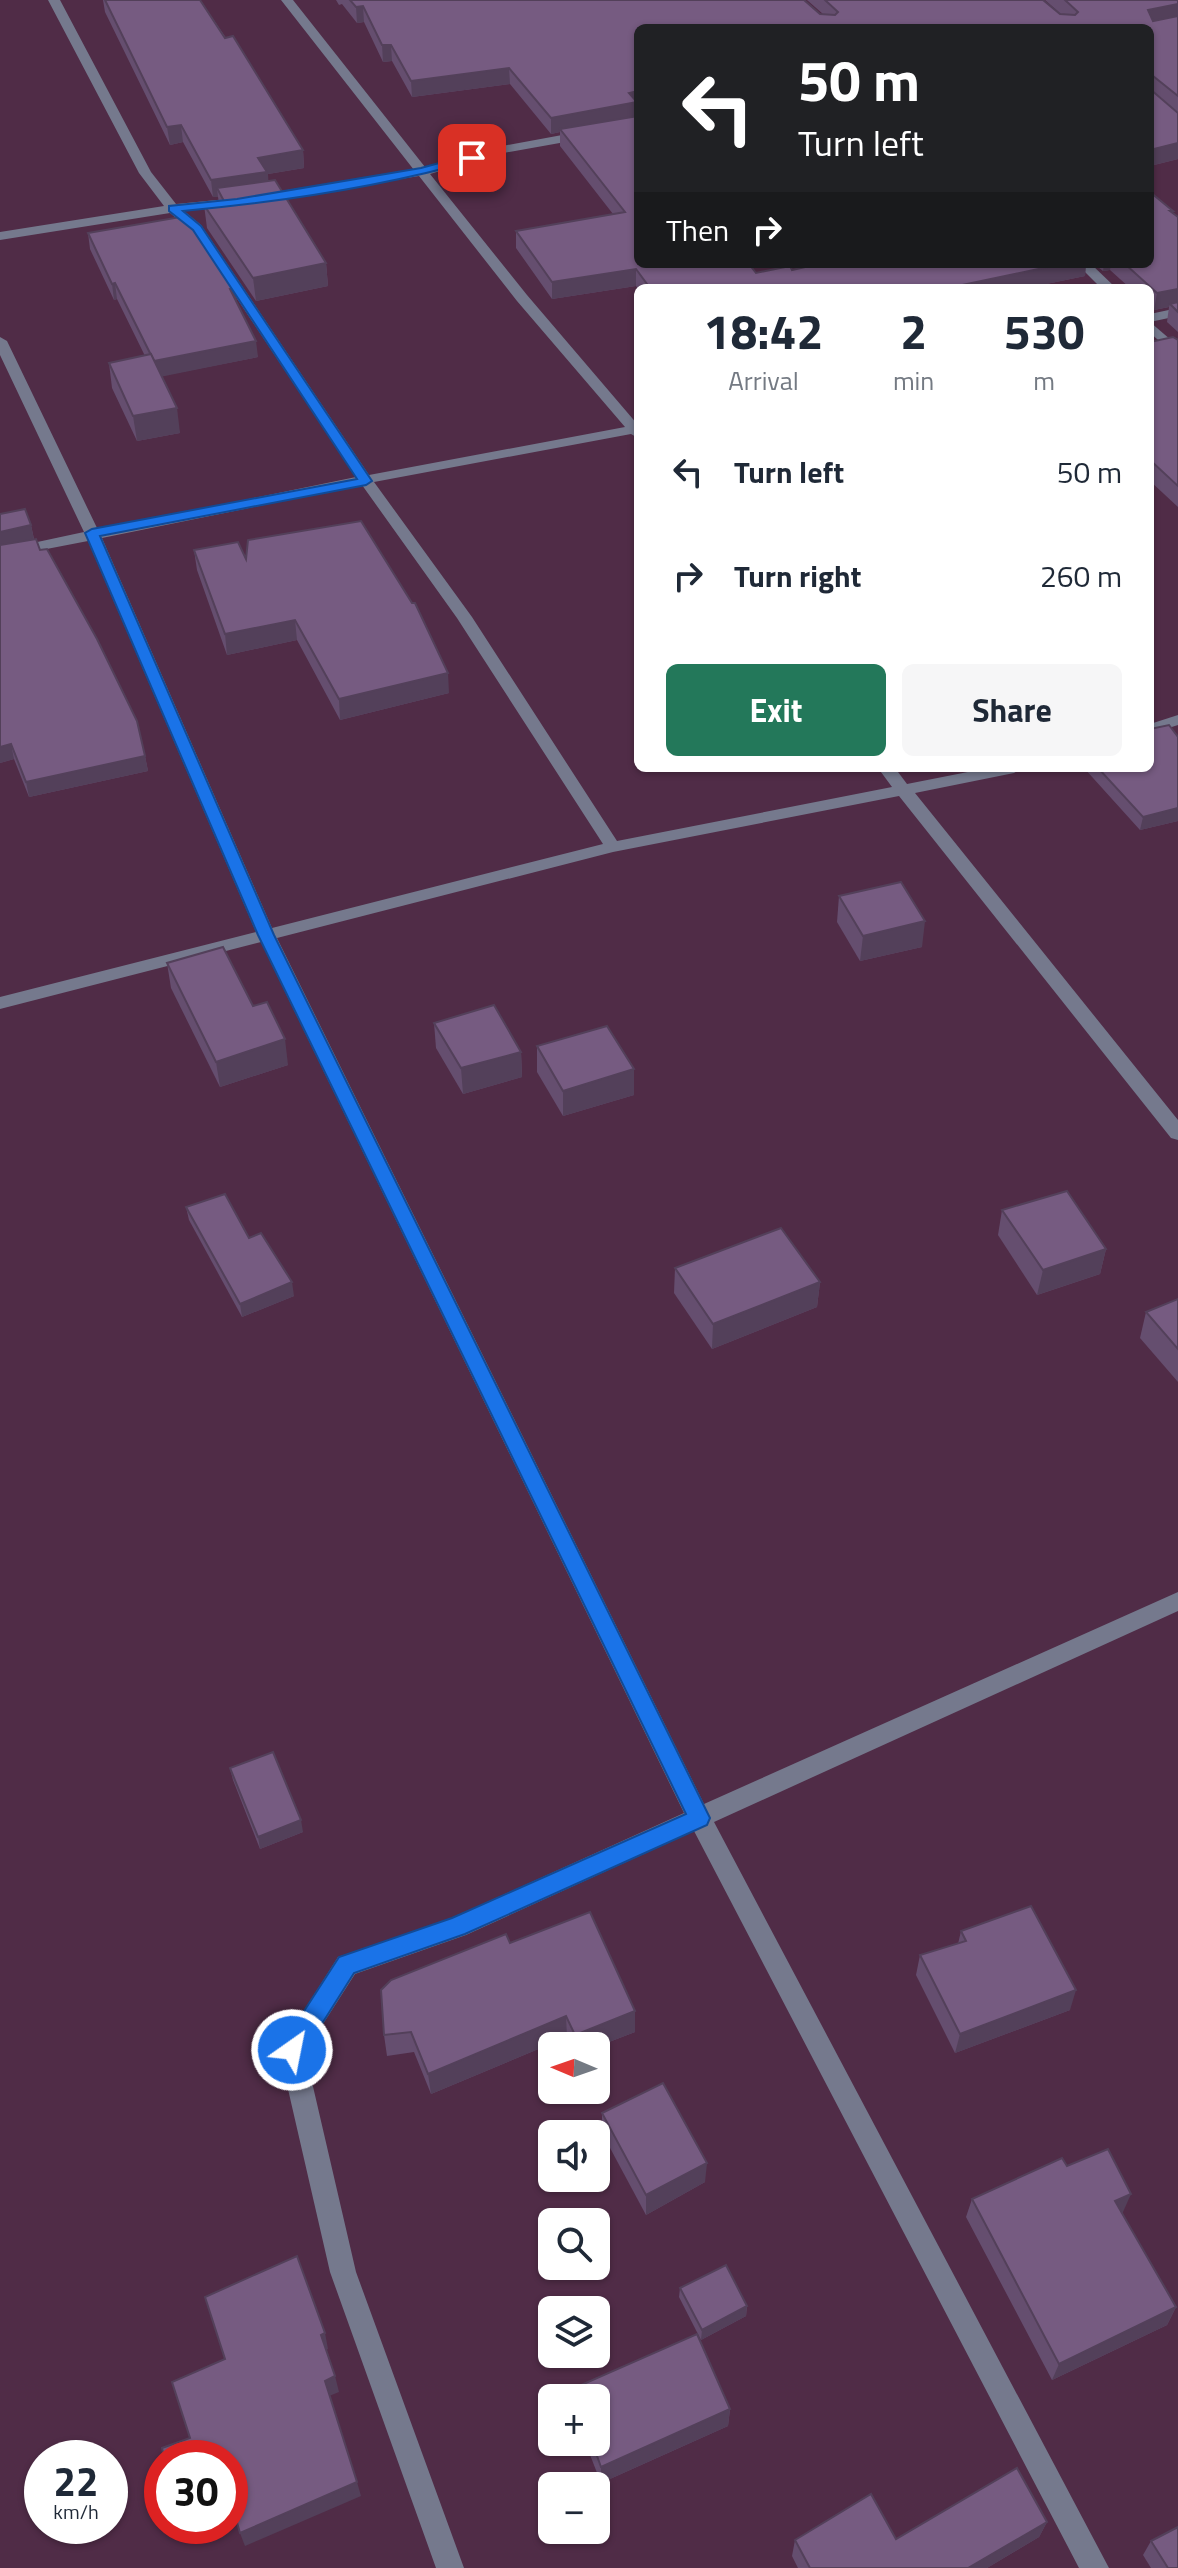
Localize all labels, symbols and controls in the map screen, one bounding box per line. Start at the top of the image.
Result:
text: 50 m [798,38,920,123]
icon: left [666,56,770,160]
text: Turn left [798,115,924,170]
pin [438,124,506,192]
icon: arrive [450,136,494,180]
text: Then [666,207,729,253]
icon: right [745,208,789,252]
text: 18:42 [704,295,823,368]
text: 2 [900,295,927,368]
text: 530 [1004,295,1084,368]
text: Arrival [728,361,799,400]
text: min [893,361,934,400]
text: m [1033,361,1055,400]
text: Turn left [734,449,844,495]
text: 50 m [1057,449,1122,495]
icon: left [666,450,710,494]
text: Turn right [734,553,862,599]
text: 260 m [1040,553,1122,599]
icon: right [666,554,710,598]
button: Exit [666,664,886,756]
button: Share [902,664,1122,756]
position arrow [250,2008,334,2092]
north arrow [538,2032,610,2104]
map controls [538,2032,610,2544]
button: sound [538,2120,610,2192]
button: search [538,2208,610,2280]
button: layers [538,2296,610,2368]
button: + [538,2384,610,2456]
speed limit sign: 30 [144,2440,248,2544]
text: 22 [54,2451,98,2512]
button: − [538,2472,610,2544]
text: km/h [53,2496,99,2527]

